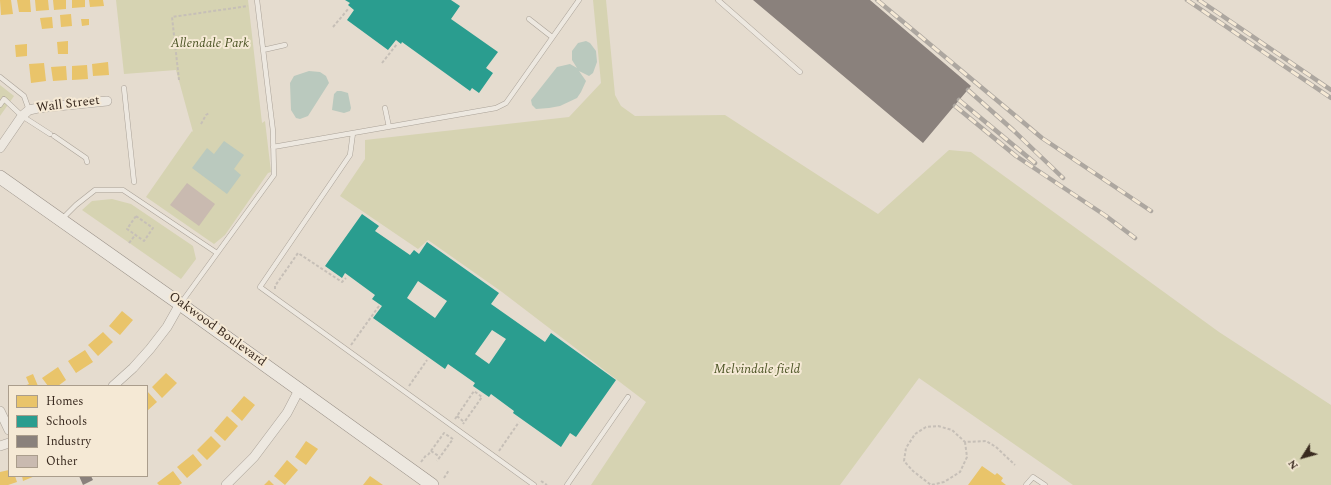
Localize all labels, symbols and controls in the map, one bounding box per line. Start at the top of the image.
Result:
park label: Allendale Park [171,36,249,52]
street label: Wall Street [35,93,101,117]
street label: Oakwood Boulevard [165,289,269,371]
park label: Melvindale field [714,362,800,378]
legend [8,385,148,477]
text: Homes [46,392,84,411]
text: Schools [46,412,87,431]
text: Industry [46,432,91,451]
north arrow [1283,437,1323,477]
text: Other [46,452,78,471]
text: N [1284,456,1303,473]

